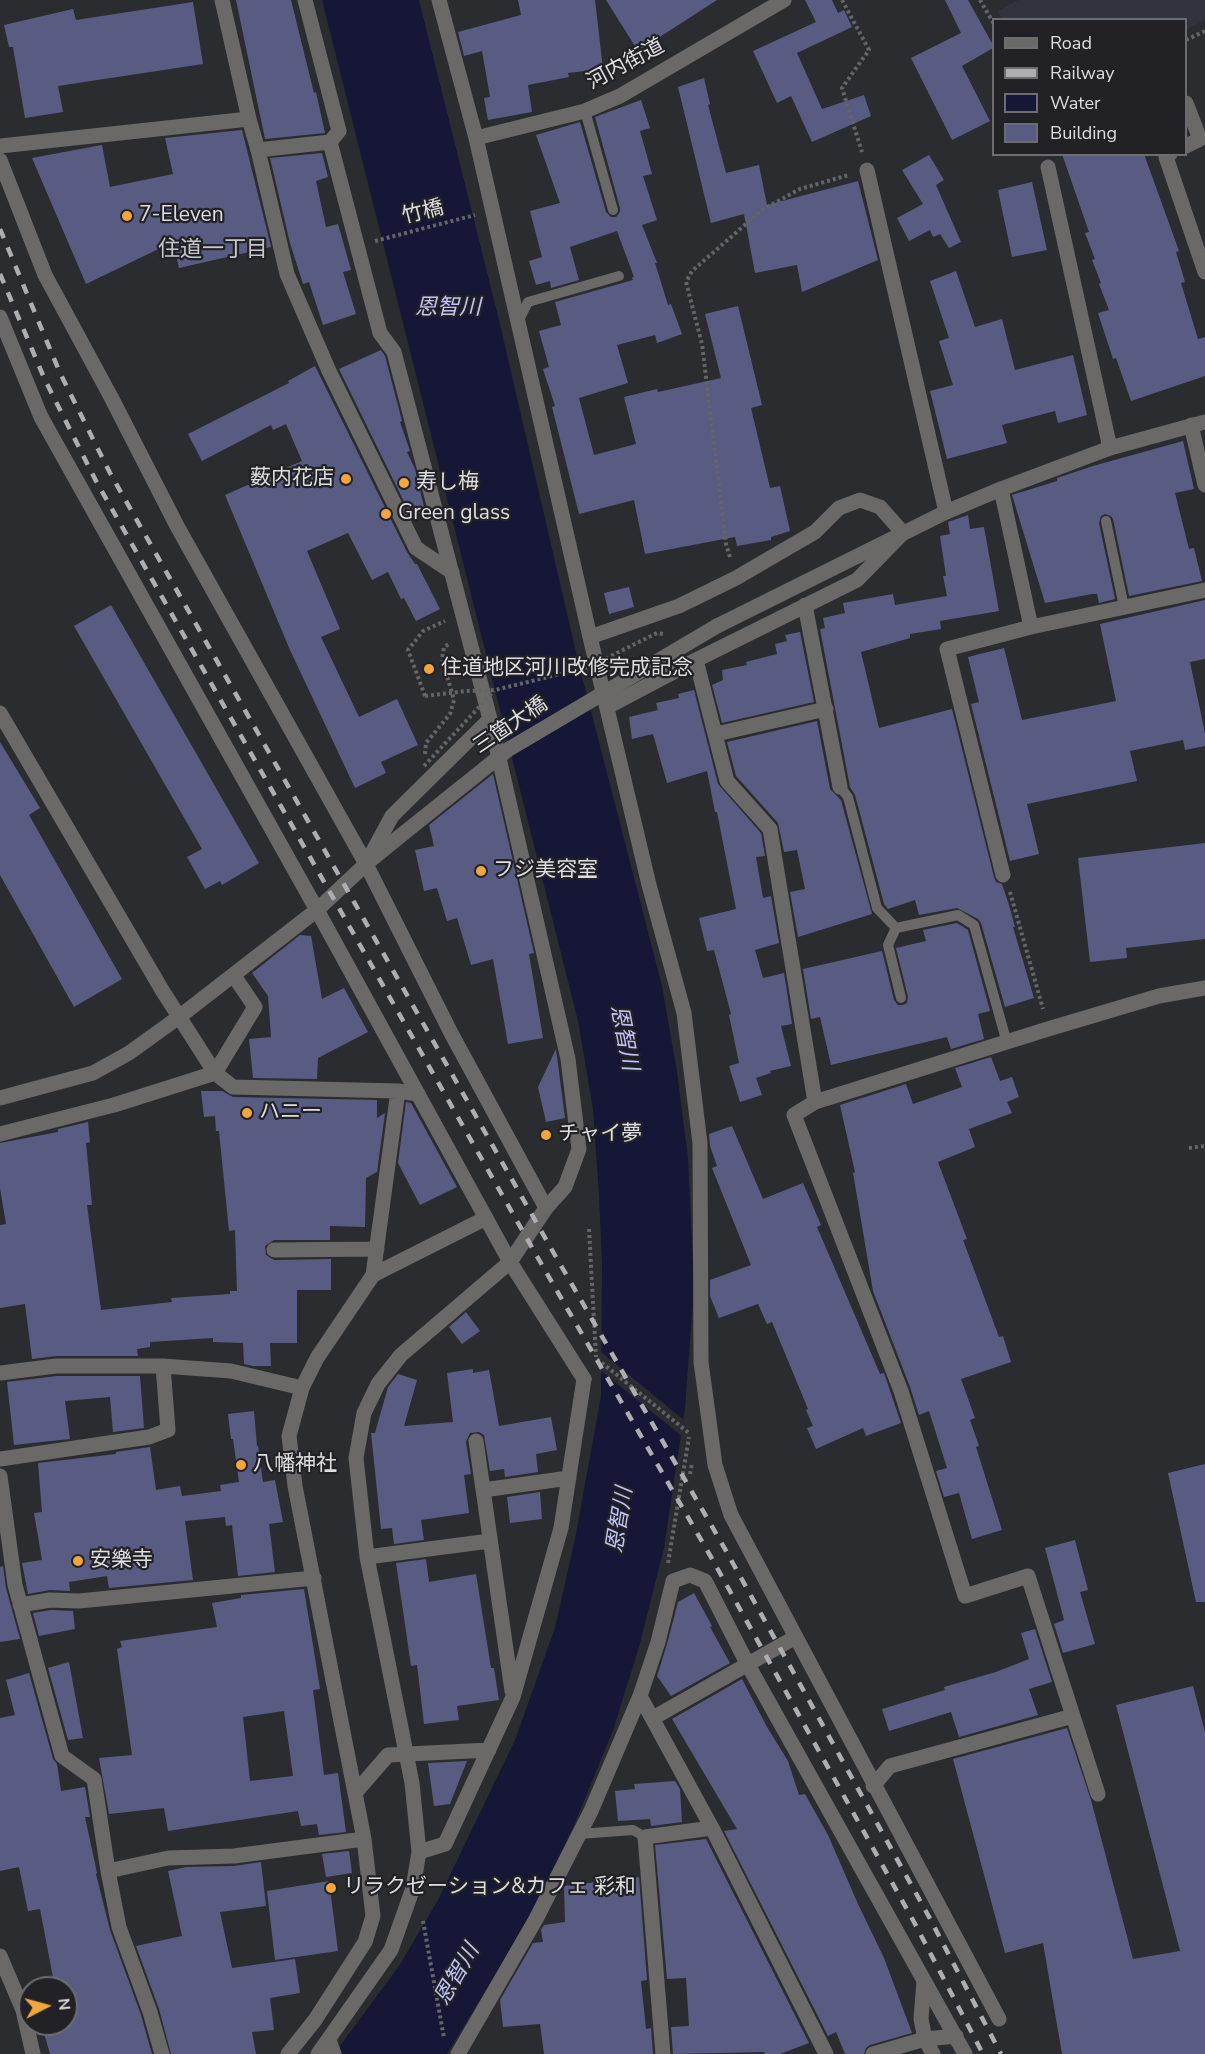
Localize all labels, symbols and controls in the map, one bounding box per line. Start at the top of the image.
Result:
legend [992,18,1187,156]
text: Road [1050,31,1092,55]
street label: 河内街道 [583,34,669,96]
text: Railway [1050,61,1115,85]
text: Water [1050,91,1101,115]
text: Building [1050,121,1117,145]
street label: 竹橋 [400,196,446,230]
place label: 7-Eleven [139,203,224,229]
marker: 7-Eleven [120,209,134,223]
district label: 住道一丁目 [158,238,268,264]
water label: 恩智川 [415,296,481,322]
place label: 薮内花店 [250,466,334,492]
place label: 寿し梅 [416,470,479,496]
marker: 薮内花店 [339,472,353,486]
marker: 寿し梅 [397,476,411,490]
place label: Green glass [398,501,510,527]
marker: Green glass [379,507,393,521]
place label: 住道地区河川改修完成記念 [441,656,693,682]
marker: 住道地区河川改修完成記念 [422,662,436,676]
street label: 三箇大橋 [469,692,553,760]
place label: フジ美容室 [493,858,598,884]
marker: フジ美容室 [474,864,488,878]
water label: 恩智川 [604,1003,642,1073]
place label: ハニー [259,1100,322,1126]
marker: ハニー [240,1106,254,1120]
place label: チャイ夢 [558,1122,642,1148]
marker: チャイ夢 [539,1128,553,1142]
place label: 八幡神社 [253,1452,337,1478]
marker: 八幡神社 [234,1458,248,1472]
water label: 恩智川 [603,1485,639,1555]
place label: 安樂寺 [90,1548,153,1574]
marker: 安樂寺 [71,1554,85,1568]
place label: リラクゼーション&カフェ 彩和 [343,1875,636,1901]
marker: リラクゼーション&カフェ 彩和 [324,1881,338,1895]
water label: 恩智川 [430,1940,486,2010]
north arrow [18,1976,78,2036]
text: N [52,1997,75,2011]

